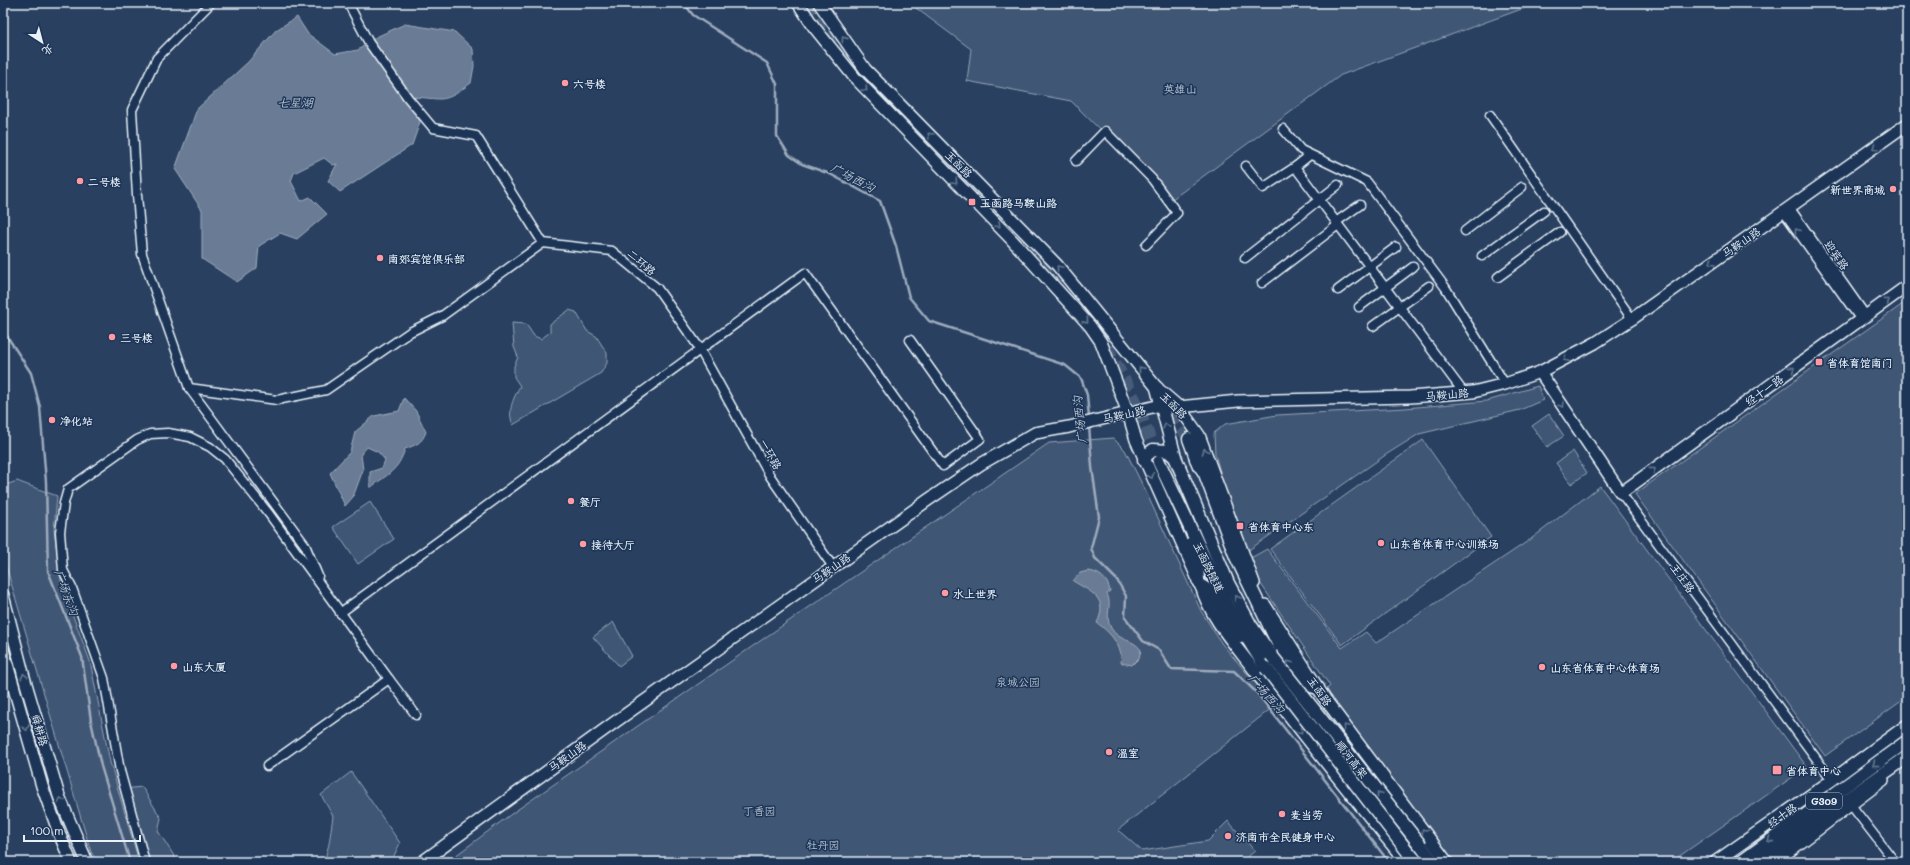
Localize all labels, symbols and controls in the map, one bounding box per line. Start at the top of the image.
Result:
north arrow [22,22,62,62]
one-way arrow [842,36,849,43]
text: 北 [39,41,57,60]
place label: 六号楼 [573,76,606,91]
marker: 六号楼 [560,78,570,88]
park label: 英雄山 [1164,81,1197,96]
one-way arrow [860,84,868,92]
water label: 七星湖 [277,94,314,110]
one-way arrow [927,132,935,140]
one-way arrow [1872,142,1879,150]
street label: 玉函路 [942,147,976,181]
water label: 广场西沟 [828,159,879,196]
place label: 二号楼 [88,174,121,189]
marker: 二号楼 [75,176,85,186]
one-way arrow [950,177,958,185]
place label: 新世界商城 [1830,182,1885,197]
marker: 新世界商城 [1888,184,1898,194]
place label: 玉函路马鞍山路 [980,195,1057,210]
marker: 玉函路马鞍山路 [967,197,977,207]
one-way arrow [993,220,1000,228]
street label: 马鞍山路 [1719,223,1763,261]
one-way arrow [1794,228,1802,235]
street label: 迎宾路 [1821,237,1853,273]
street label: 二环路 [625,246,659,278]
place label: 南郊宾馆俱乐部 [388,251,465,266]
marker: 南郊宾馆俱乐部 [375,253,385,263]
one-way arrow [1709,257,1716,264]
one-way arrow [1057,266,1064,273]
one-way arrow [1882,299,1889,306]
one-way arrow [1081,316,1088,323]
place label: 三号楼 [120,330,153,345]
marker: 三号楼 [107,332,117,342]
one-way arrow [1563,354,1571,362]
place label: 省体育馆南门 [1827,355,1893,370]
marker: 省体育馆南门 [1814,357,1824,367]
one-way arrow [1139,367,1146,374]
one-way arrow [1788,367,1795,374]
street label: 经十一路 [1742,371,1786,409]
street label: 马鞍山路 [1424,385,1470,403]
street label: 玉函路 [1157,388,1191,422]
water label: 广场西沟 [1068,394,1089,445]
one-way arrow [1557,401,1565,408]
street label: 马鞍山路 [1101,402,1147,426]
place label: 净化站 [60,413,93,428]
marker: 净化站 [47,415,57,425]
one-way arrow [1163,423,1171,430]
street label: 一环路 [756,436,786,472]
one-way arrow [1201,448,1209,455]
one-way arrow [1648,468,1655,475]
one-way arrow [1146,471,1154,479]
place label: 餐厅 [579,494,601,509]
marker: 餐厅 [566,496,576,506]
place label: 省体育中心东 [1248,519,1314,534]
marker: 省体育中心东 [1235,521,1245,531]
place label: 山东省体育中心训练场 [1389,536,1499,551]
place label: 接待大厅 [591,537,635,552]
marker: 山东省体育中心训练场 [1376,538,1386,548]
marker: 接待大厅 [578,539,588,549]
street label: 玉函路隧道 [1190,539,1228,595]
street label: 马鞍山路 [809,549,853,587]
street label: 王庄路 [1667,560,1699,596]
water label: 广场东沟 [51,567,83,618]
place label: 水上世界 [953,586,997,601]
marker: 水上世界 [940,588,950,598]
one-way arrow [1234,595,1241,602]
place label: 山东大厦 [182,659,226,674]
one-way arrow [1287,660,1294,667]
place label: 山东省体育中心体育场 [1550,660,1660,675]
marker: 山东大厦 [169,661,179,671]
marker: 山东省体育中心体育场 [1537,662,1547,672]
water label: 广场西沟 [1245,670,1289,717]
one-way arrow [20,672,29,679]
street label: 玉函路 [1304,673,1336,709]
park label: 泉城公园 [996,674,1040,689]
street label: 舜耕路 [28,712,52,748]
one-way arrow [21,724,30,731]
one-way arrow [1344,724,1351,731]
one-way arrow [1295,727,1302,734]
street label: 马鞍山路 [545,737,589,775]
street label: 顺河高架 [1333,737,1371,781]
place label: 温室 [1117,745,1139,760]
marker: 温室 [1104,747,1114,757]
one-way arrow [1873,759,1880,766]
place label: 省体育中心 [1786,763,1841,778]
marker: 省体育中心 [1771,764,1783,776]
one-way arrow [1377,791,1384,798]
road number: G309 [1806,793,1842,809]
one-way arrow [58,797,66,804]
street label: 经十路 [1764,799,1800,831]
park label: 丁香园 [743,803,776,818]
place label: 麦当劳 [1290,807,1323,822]
marker: 麦当劳 [1277,809,1287,819]
scale bar [24,817,140,843]
text: 100 m [30,822,64,838]
one-way arrow [1422,828,1429,835]
place label: 济南市全民健身中心 [1236,829,1335,844]
marker: 济南市全民健身中心 [1223,831,1233,841]
one-way arrow [1768,835,1775,842]
park label: 牡丹园 [807,837,840,852]

